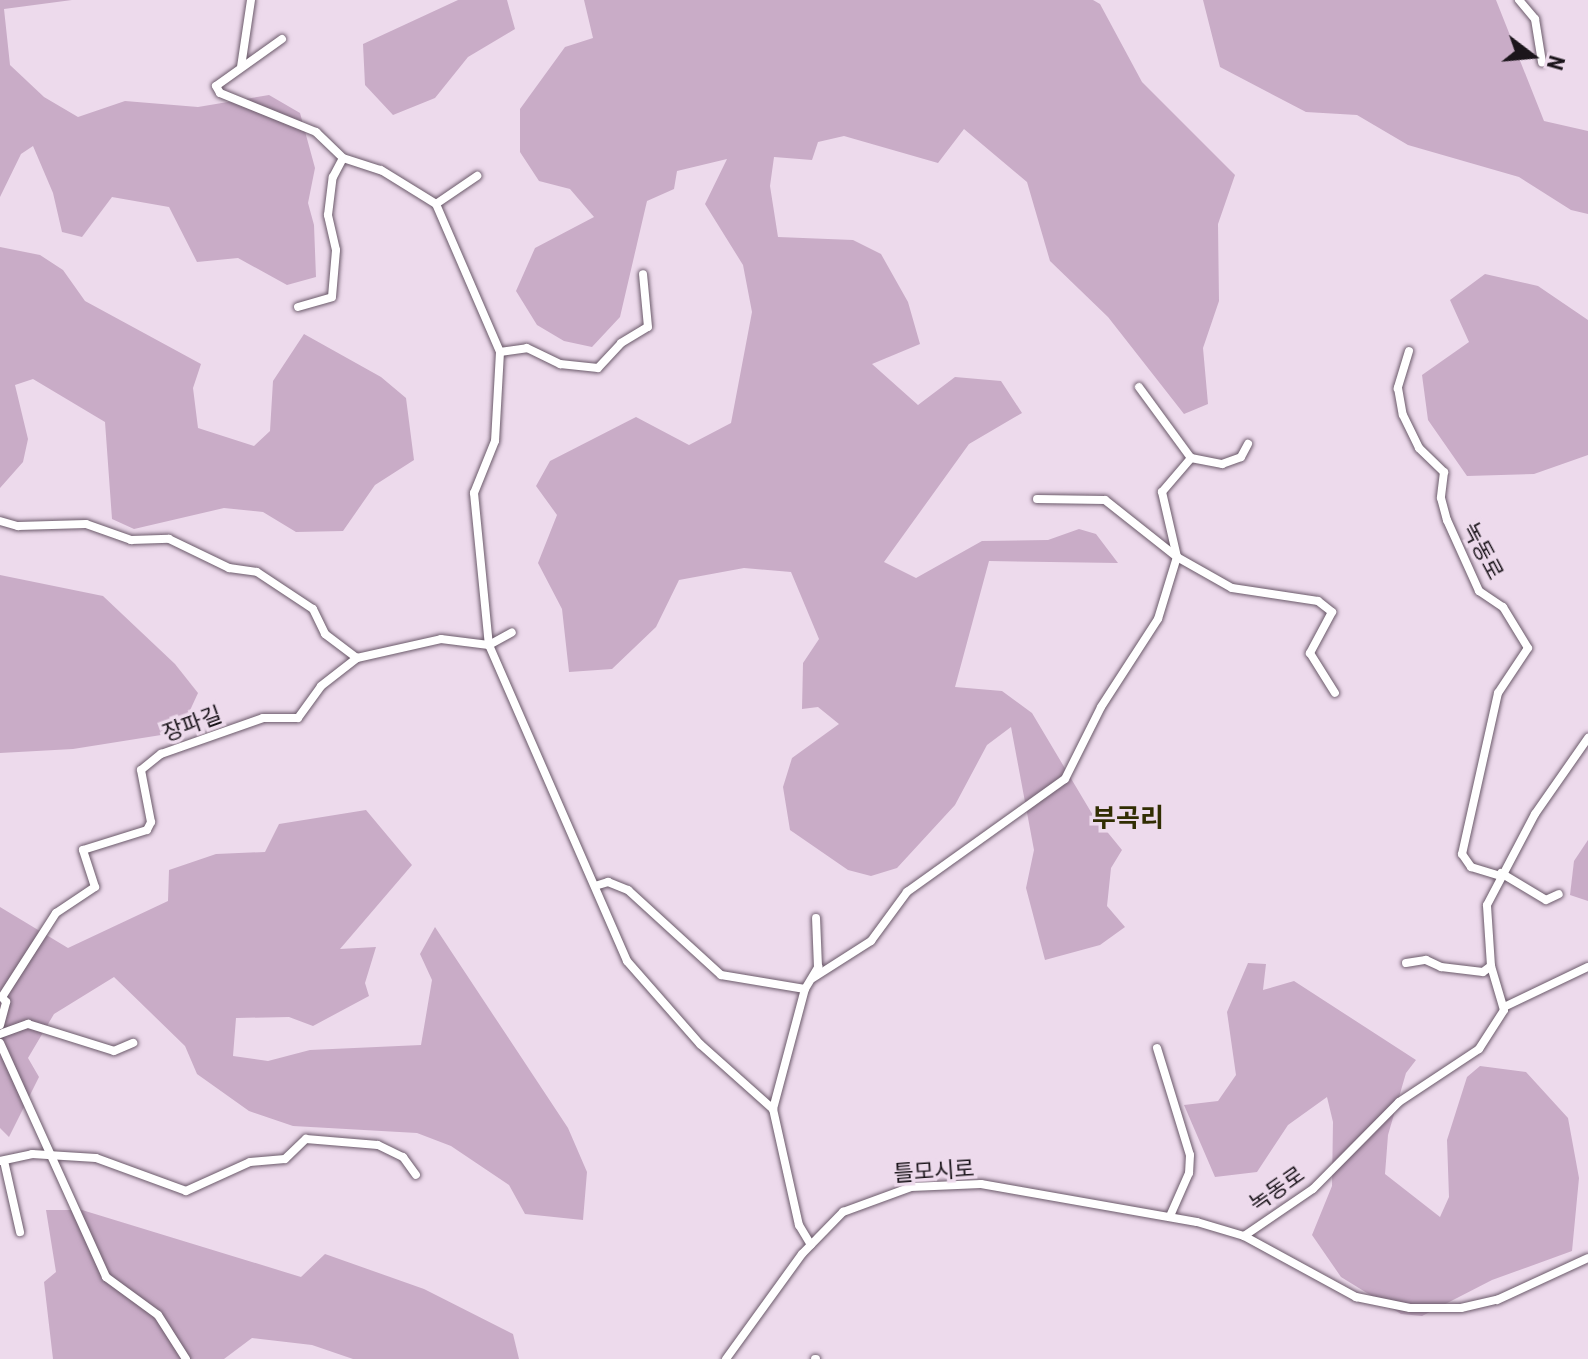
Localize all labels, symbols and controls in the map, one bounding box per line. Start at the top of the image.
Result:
north arrow [1492,16,1572,96]
text: N [1542,53,1569,73]
street label: 녹동로 [1457,518,1509,584]
street label: 장파길 [159,701,225,747]
district label: 부곡리 [1092,803,1164,835]
street label: 틀모시로 [893,1155,975,1187]
street label: 녹동로 [1245,1161,1309,1217]

